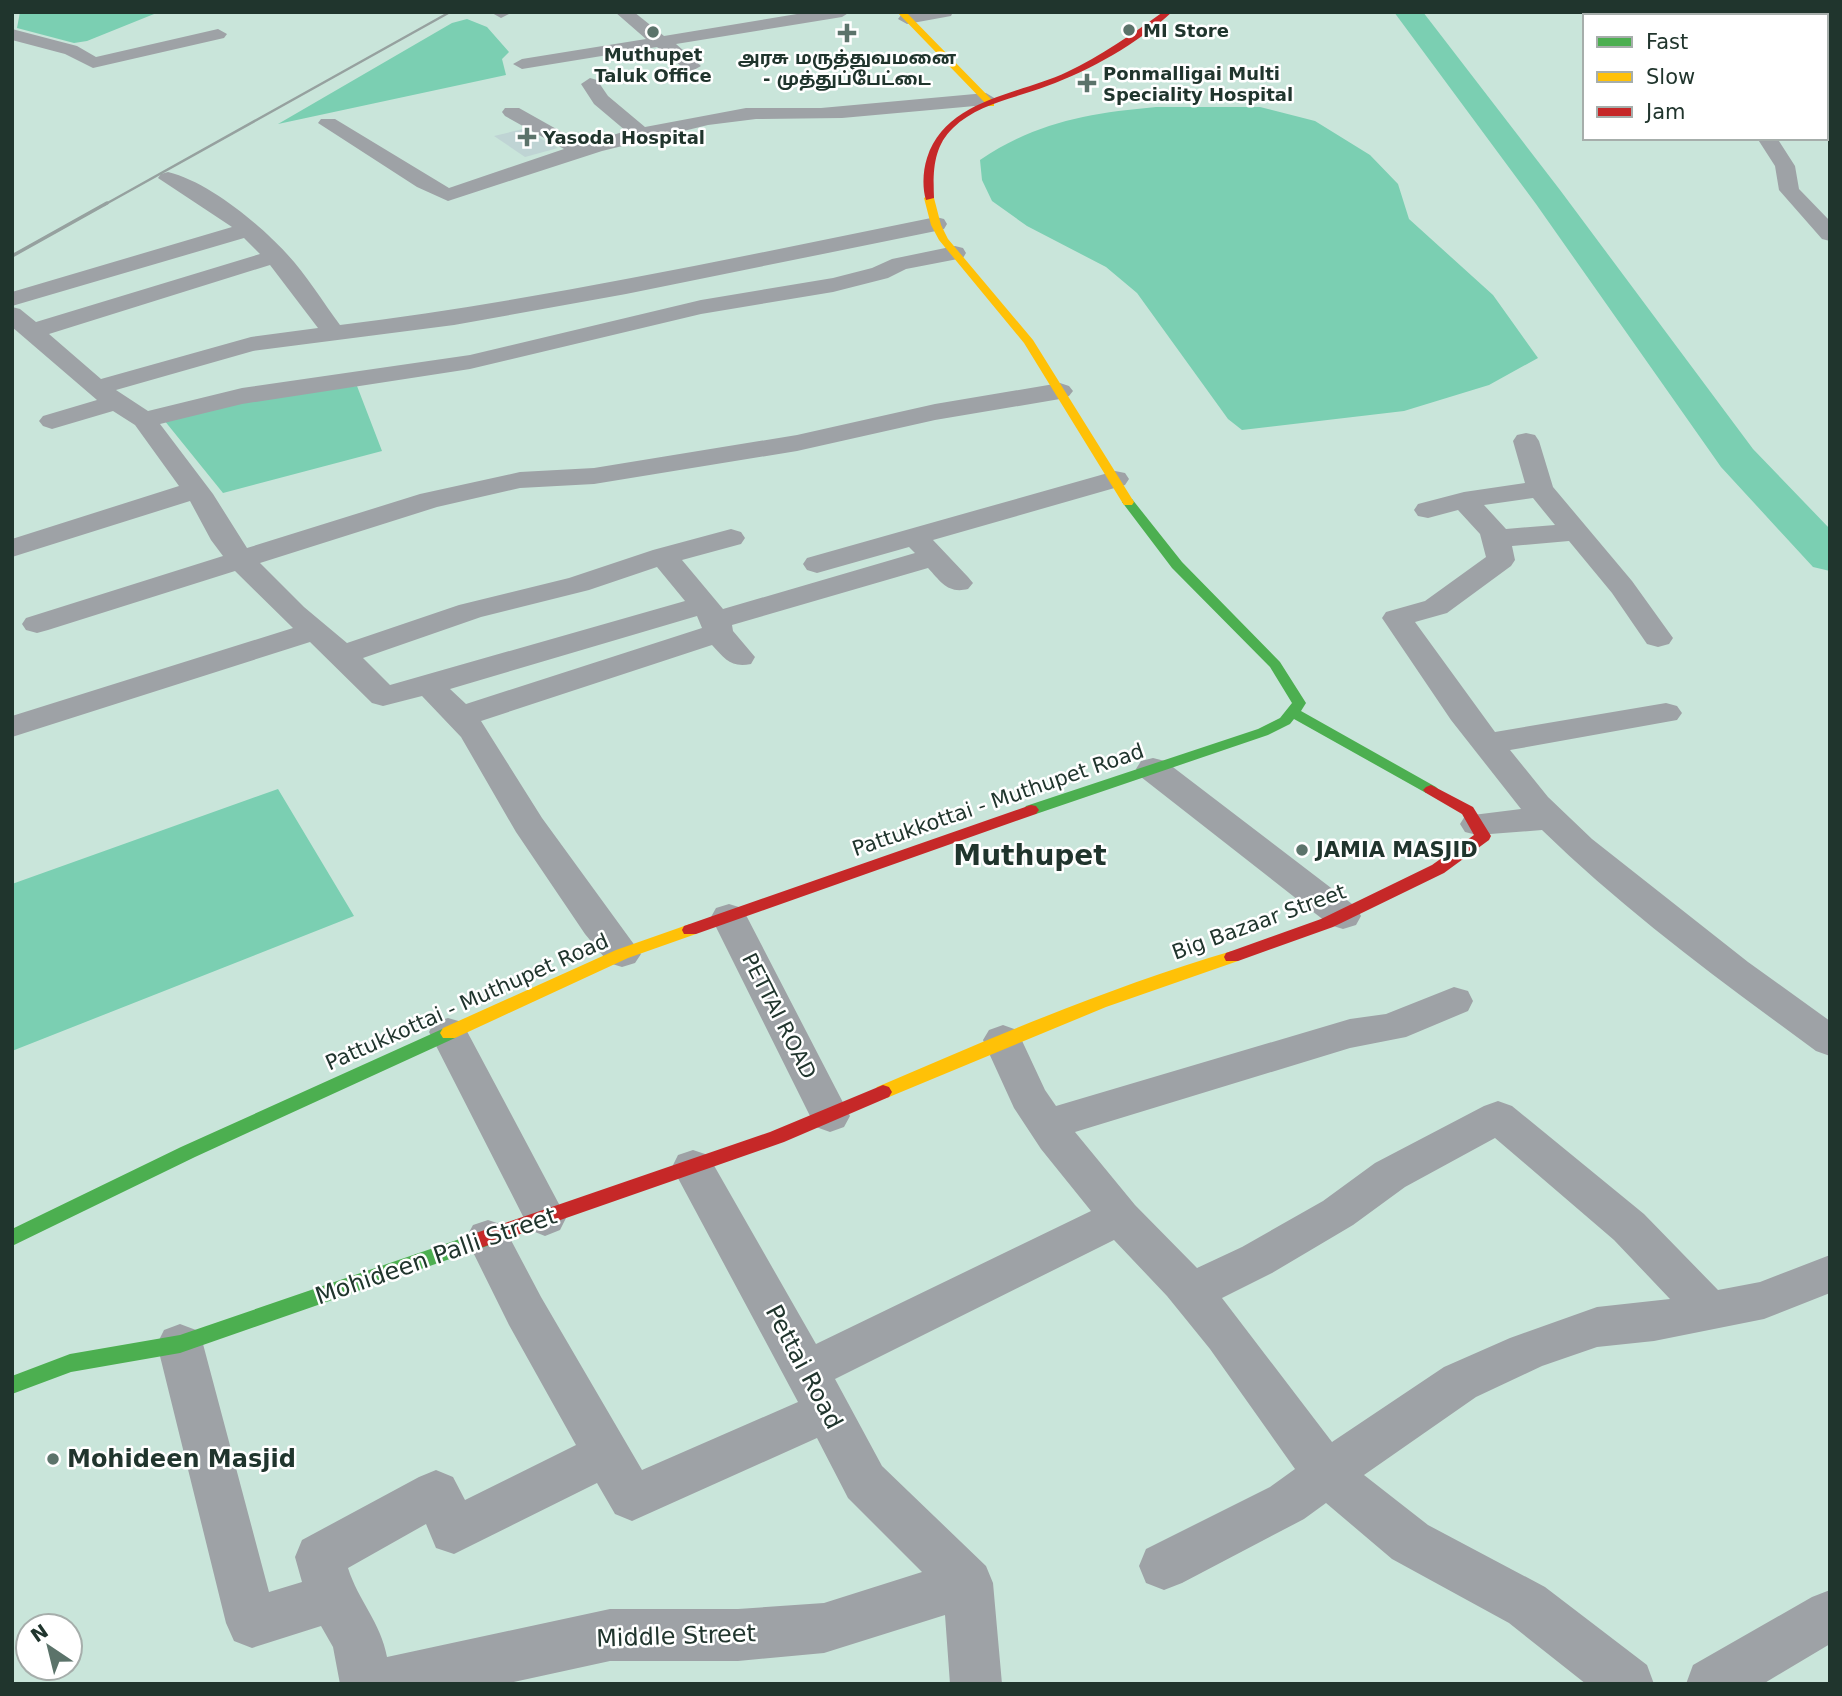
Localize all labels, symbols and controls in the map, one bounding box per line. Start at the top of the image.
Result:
legend [1583,14,1828,140]
place label: MI Store [1143,20,1229,41]
marker: MI Store [1121,22,1137,38]
marker: அரசு மருத்துவமனை - முத்துப்பேட்டை [837,23,857,43]
marker: Muthupet Taluk Office [645,24,661,40]
text: Fast [1646,30,1688,54]
place label: Muthupet Taluk Office [594,44,712,86]
place label: அரசு மருத்துவமனை - முத்துப்பேட்டை [738,47,957,91]
place label: Ponmalligai Multi Speciality Hospital [1103,63,1293,105]
text: Slow [1646,65,1695,89]
marker: Ponmalligai Multi Speciality Hospital [1077,73,1097,93]
text: Jam [1644,100,1686,124]
marker: Yasoda Hospital [517,127,537,147]
place label: Yasoda Hospital [542,127,705,148]
street label: Pattukkottai - Muthupet Road [849,738,1147,862]
district label: Muthupet [953,838,1107,872]
place label: JAMIA MASJID [1314,838,1478,862]
marker: JAMIA MASJID [1294,842,1310,858]
street label: Big Bazaar Street [1169,879,1349,965]
street label: Pattukkottai - Muthupet Road [322,929,612,1075]
street label: PETTAI ROAD [737,949,821,1083]
street label: Mohideen Palli Street [312,1201,560,1311]
street label: Pettai Road [760,1300,848,1434]
place label: Mohideen Masjid [67,1445,296,1473]
marker: Mohideen Masjid [45,1451,61,1467]
north arrow [14,1612,84,1682]
street label: Middle Street [596,1619,756,1653]
text: N [26,1620,52,1647]

